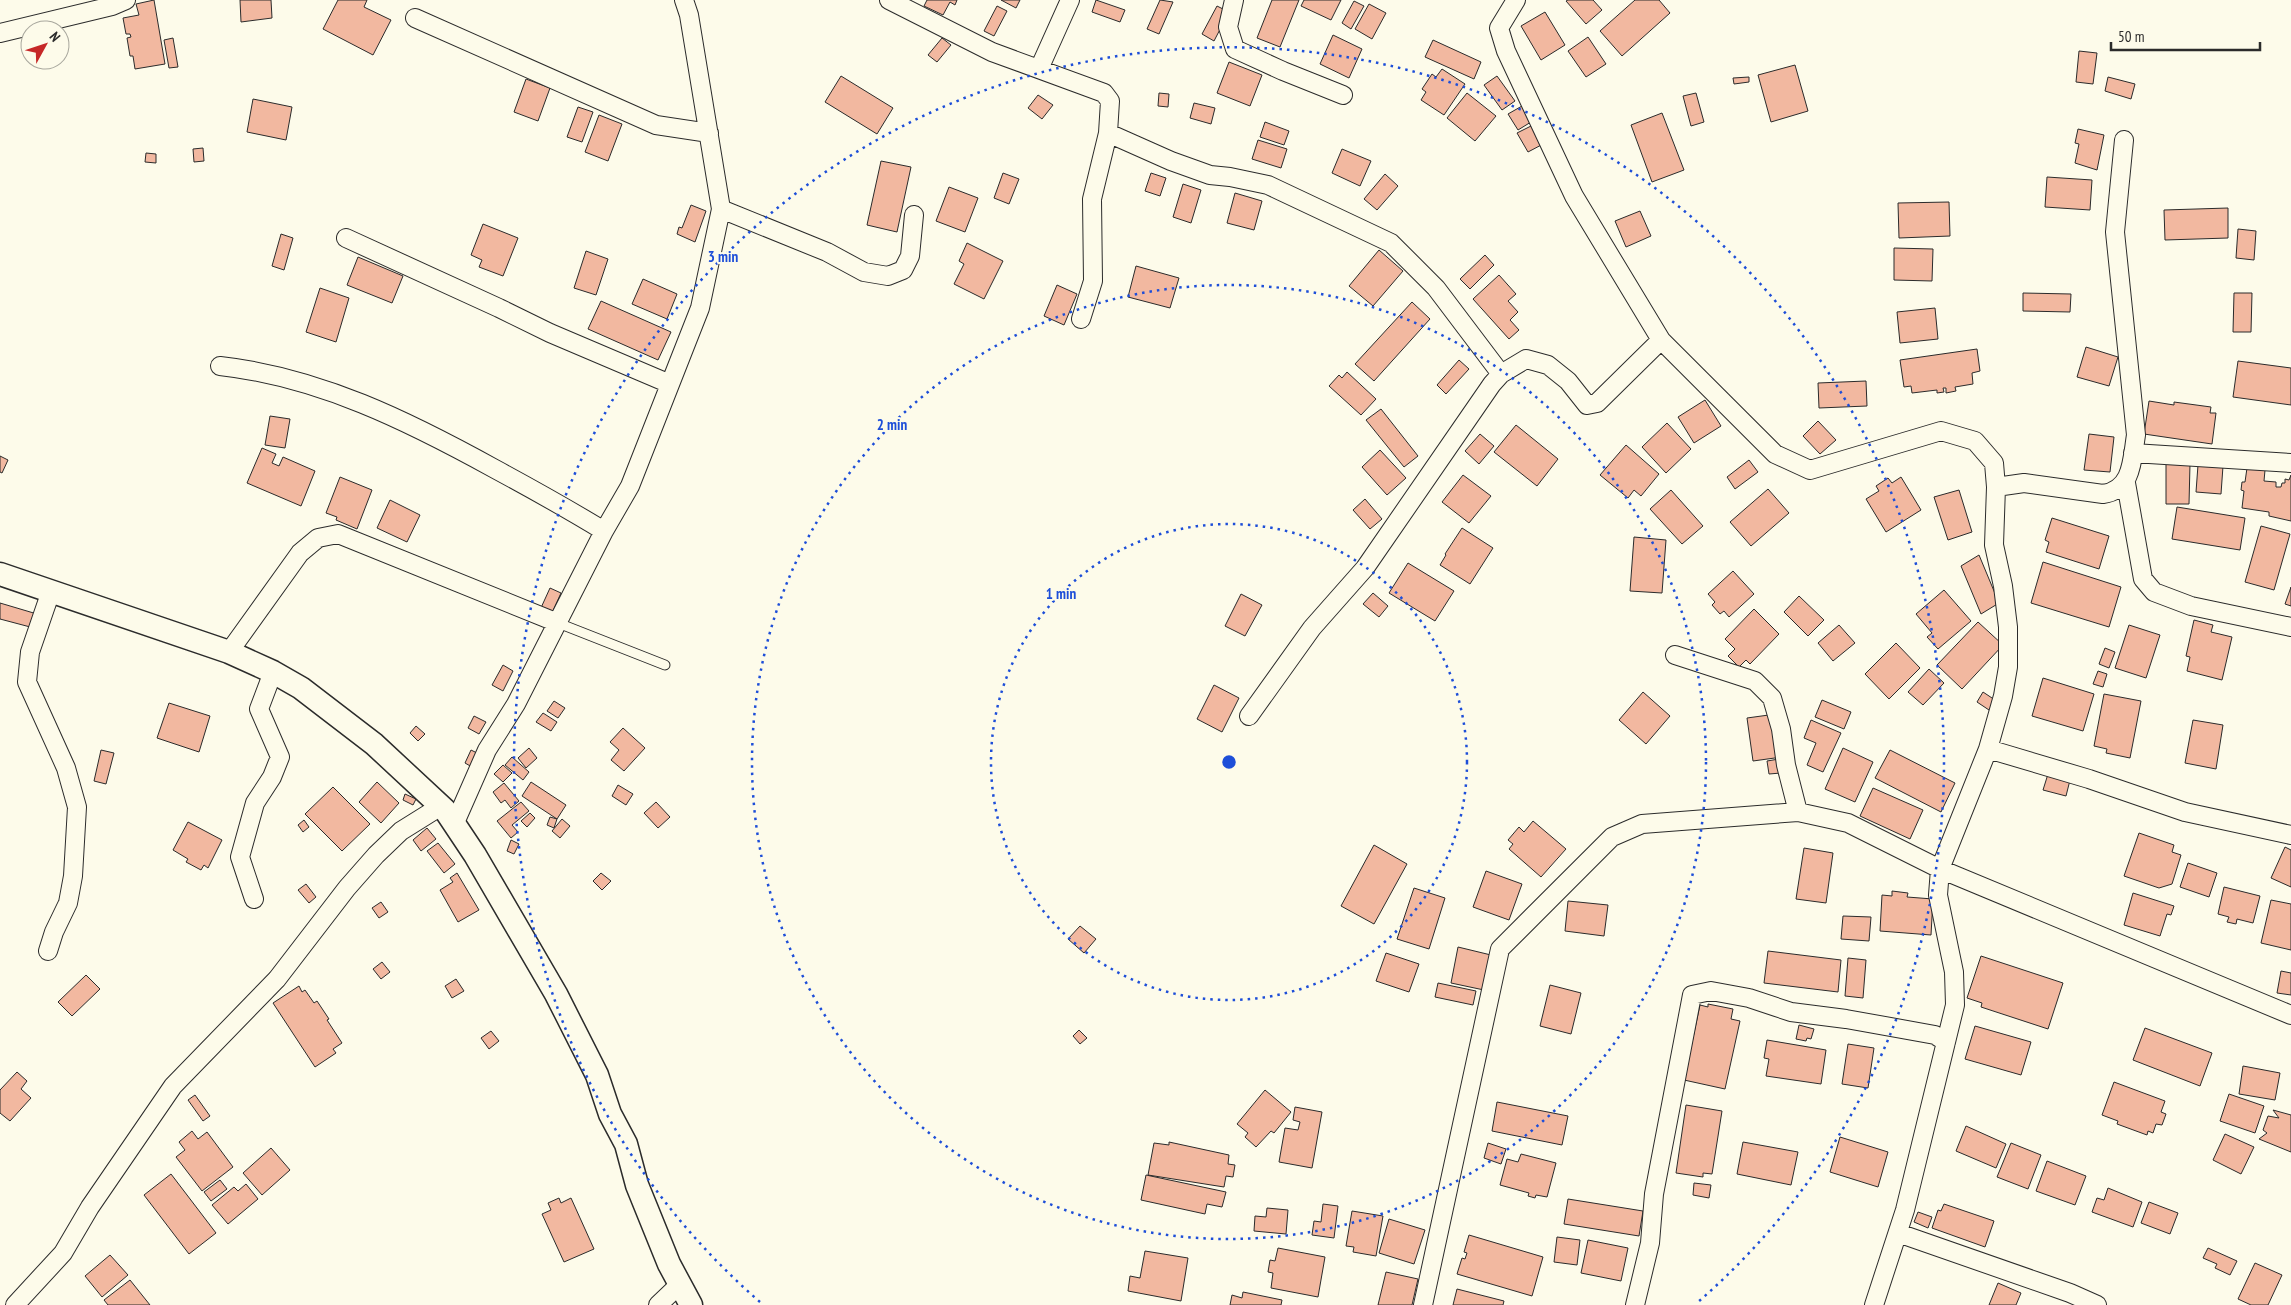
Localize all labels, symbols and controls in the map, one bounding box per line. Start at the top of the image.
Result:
north arrow [20,20,70,70]
scale bar [2111,20,2260,52]
text: 50 m [2118,27,2144,46]
text: N [46,28,64,45]
text: 3 min [708,247,738,266]
text: 2 min [877,415,907,434]
text: 1 min [1046,584,1076,603]
centre of rings [1220,753,1238,771]

